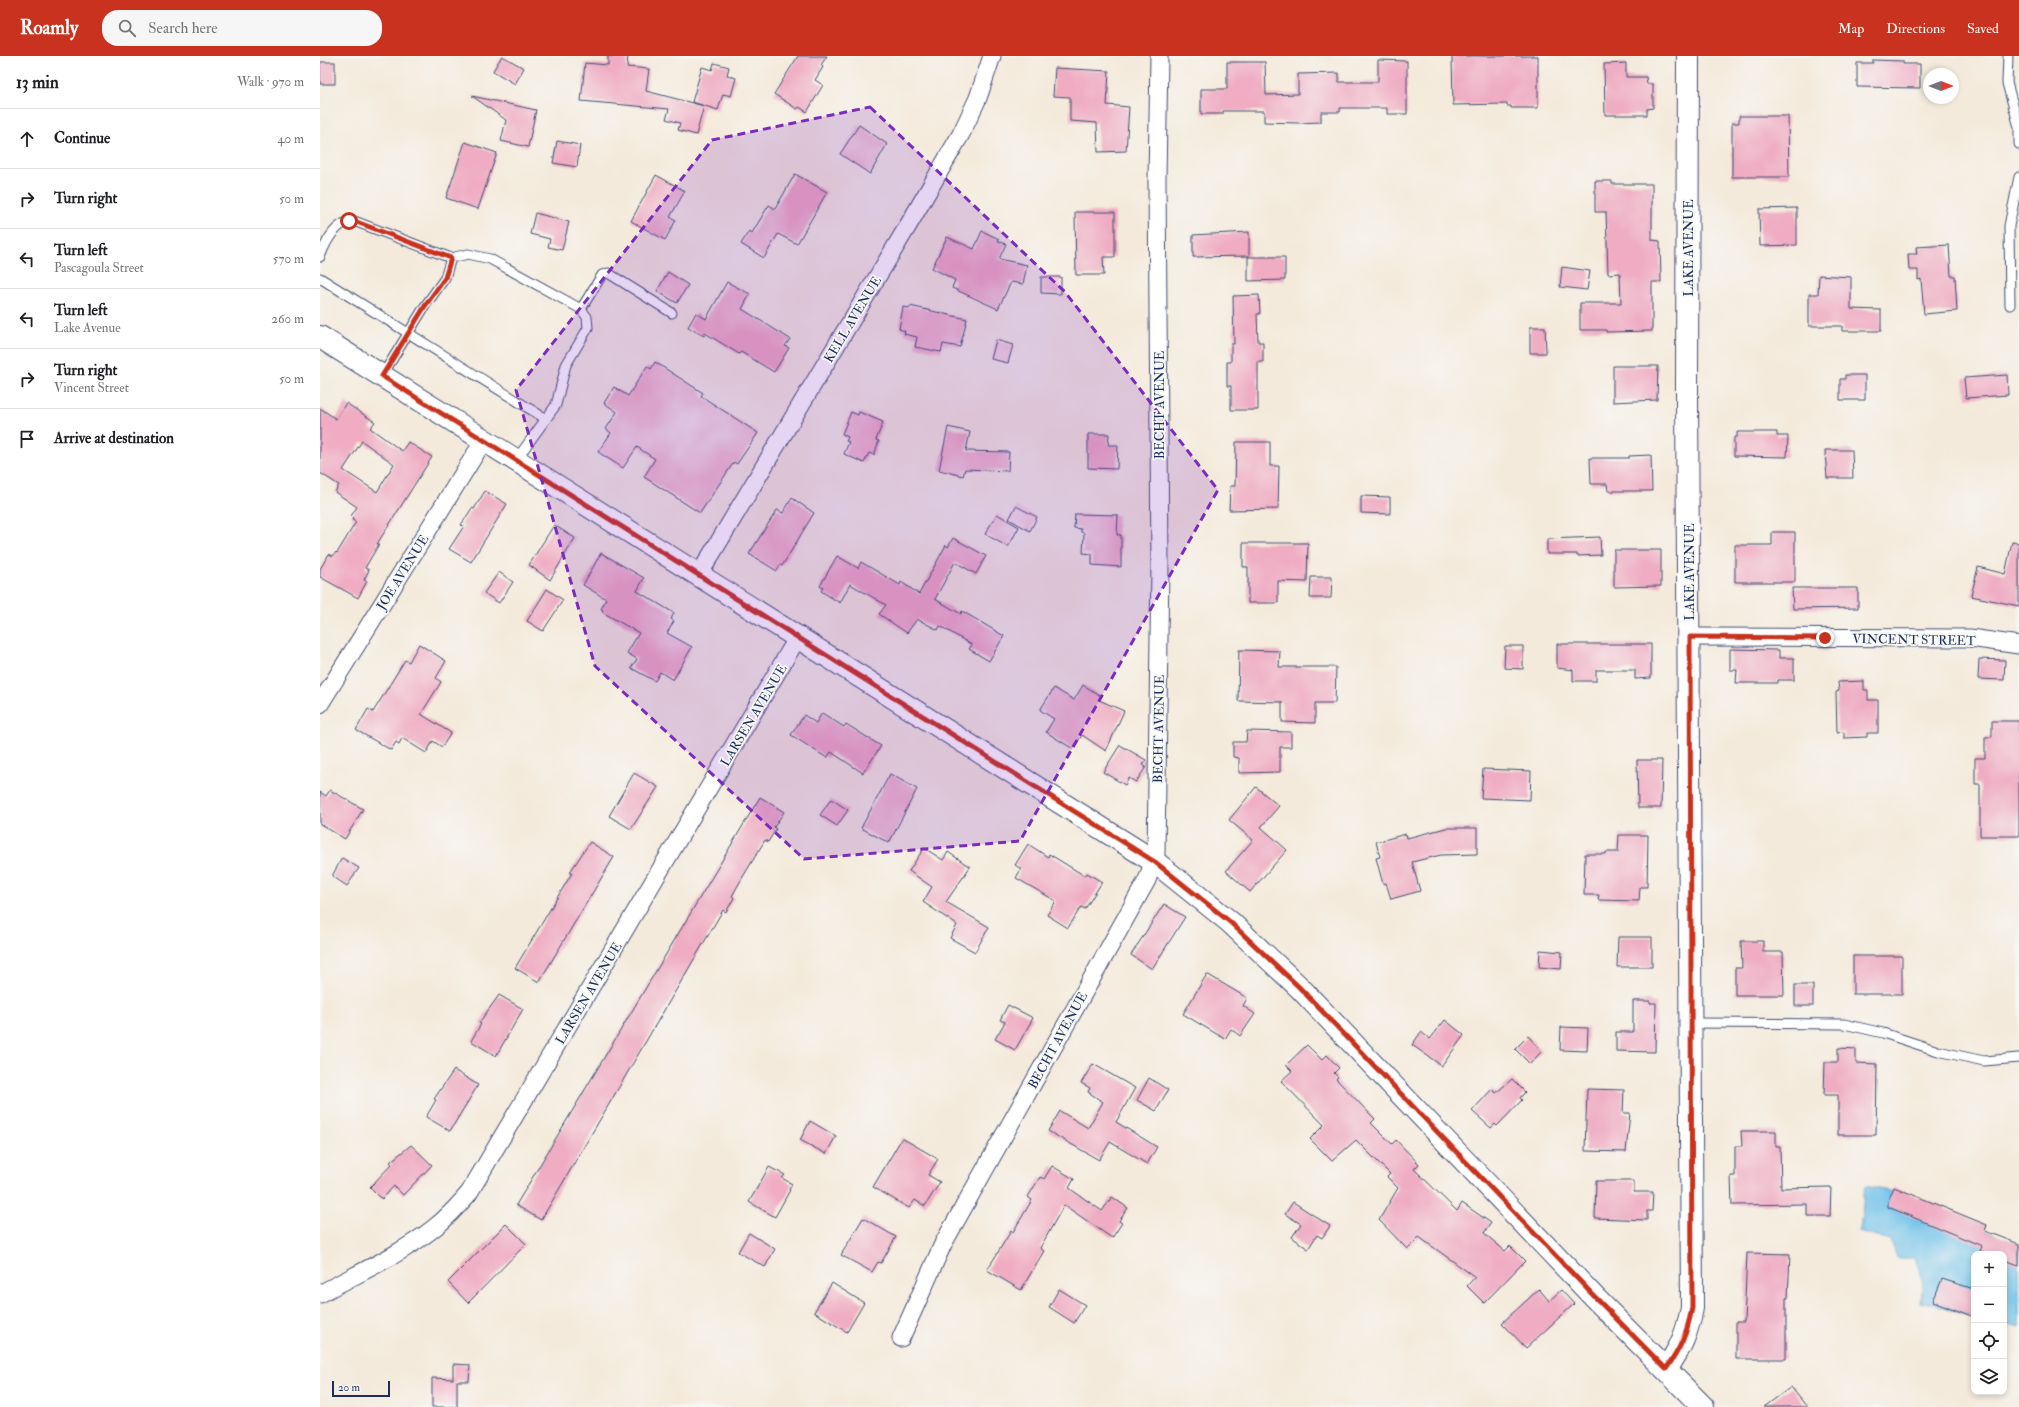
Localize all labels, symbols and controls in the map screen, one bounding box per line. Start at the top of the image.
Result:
search box [102,10,382,46]
text: Roamly [20,16,78,40]
icon: search [116,17,138,39]
text: Search here [148,19,218,38]
text: Map [1838,20,1864,37]
text: Directions [1886,20,1945,37]
text: Saved [1967,20,1999,37]
north arrow [1923,68,1959,104]
text: 13 min [16,72,59,93]
text: Walk · 970 m [237,74,304,90]
icon: ahead [16,128,38,150]
text: Continue [54,129,110,148]
text: 40 m [278,131,304,147]
icon: right [16,188,38,210]
text: Turn right [54,189,117,208]
text: 50 m [279,191,304,207]
street label: LAKE AVENUE [1681,199,1697,297]
route start [340,212,358,230]
text: Turn left [54,241,108,260]
icon: left [16,248,38,270]
text: 570 m [273,251,304,267]
text: Pascagoula Street [54,260,144,276]
street label: KELL AVENUE [821,273,885,366]
text: Turn left [54,301,108,320]
icon: left [16,308,38,330]
text: 260 m [271,311,304,327]
text: Lake Avenue [54,320,121,336]
street label: BECHT AVENUE [1152,351,1168,459]
text: Turn right [54,361,117,380]
icon: right [16,368,38,390]
text: 50 m [279,371,304,387]
text: Vincent Street [54,380,129,396]
icon: arrive [16,428,38,450]
text: Arrive at destination [54,429,174,448]
street label: LAKE AVENUE [1682,523,1698,621]
street label: JOE AVENUE [373,532,432,614]
route end [1816,629,1834,647]
street label: VINCENT STREET [1852,631,1976,649]
street label: LARSEN AVENUE [717,662,791,769]
street label: BECHT AVENUE [1150,675,1168,783]
street label: LARSEN AVENUE [552,940,626,1047]
street label: BECHT AVENUE [1025,989,1091,1092]
map controls [1971,1251,2007,1395]
button: + [1971,1251,2007,1287]
button: − [1971,1287,2007,1323]
button: locate [1971,1323,2007,1359]
button: layers [1971,1359,2007,1395]
scale bar [332,1379,390,1398]
text: 20 m [338,1381,360,1394]

